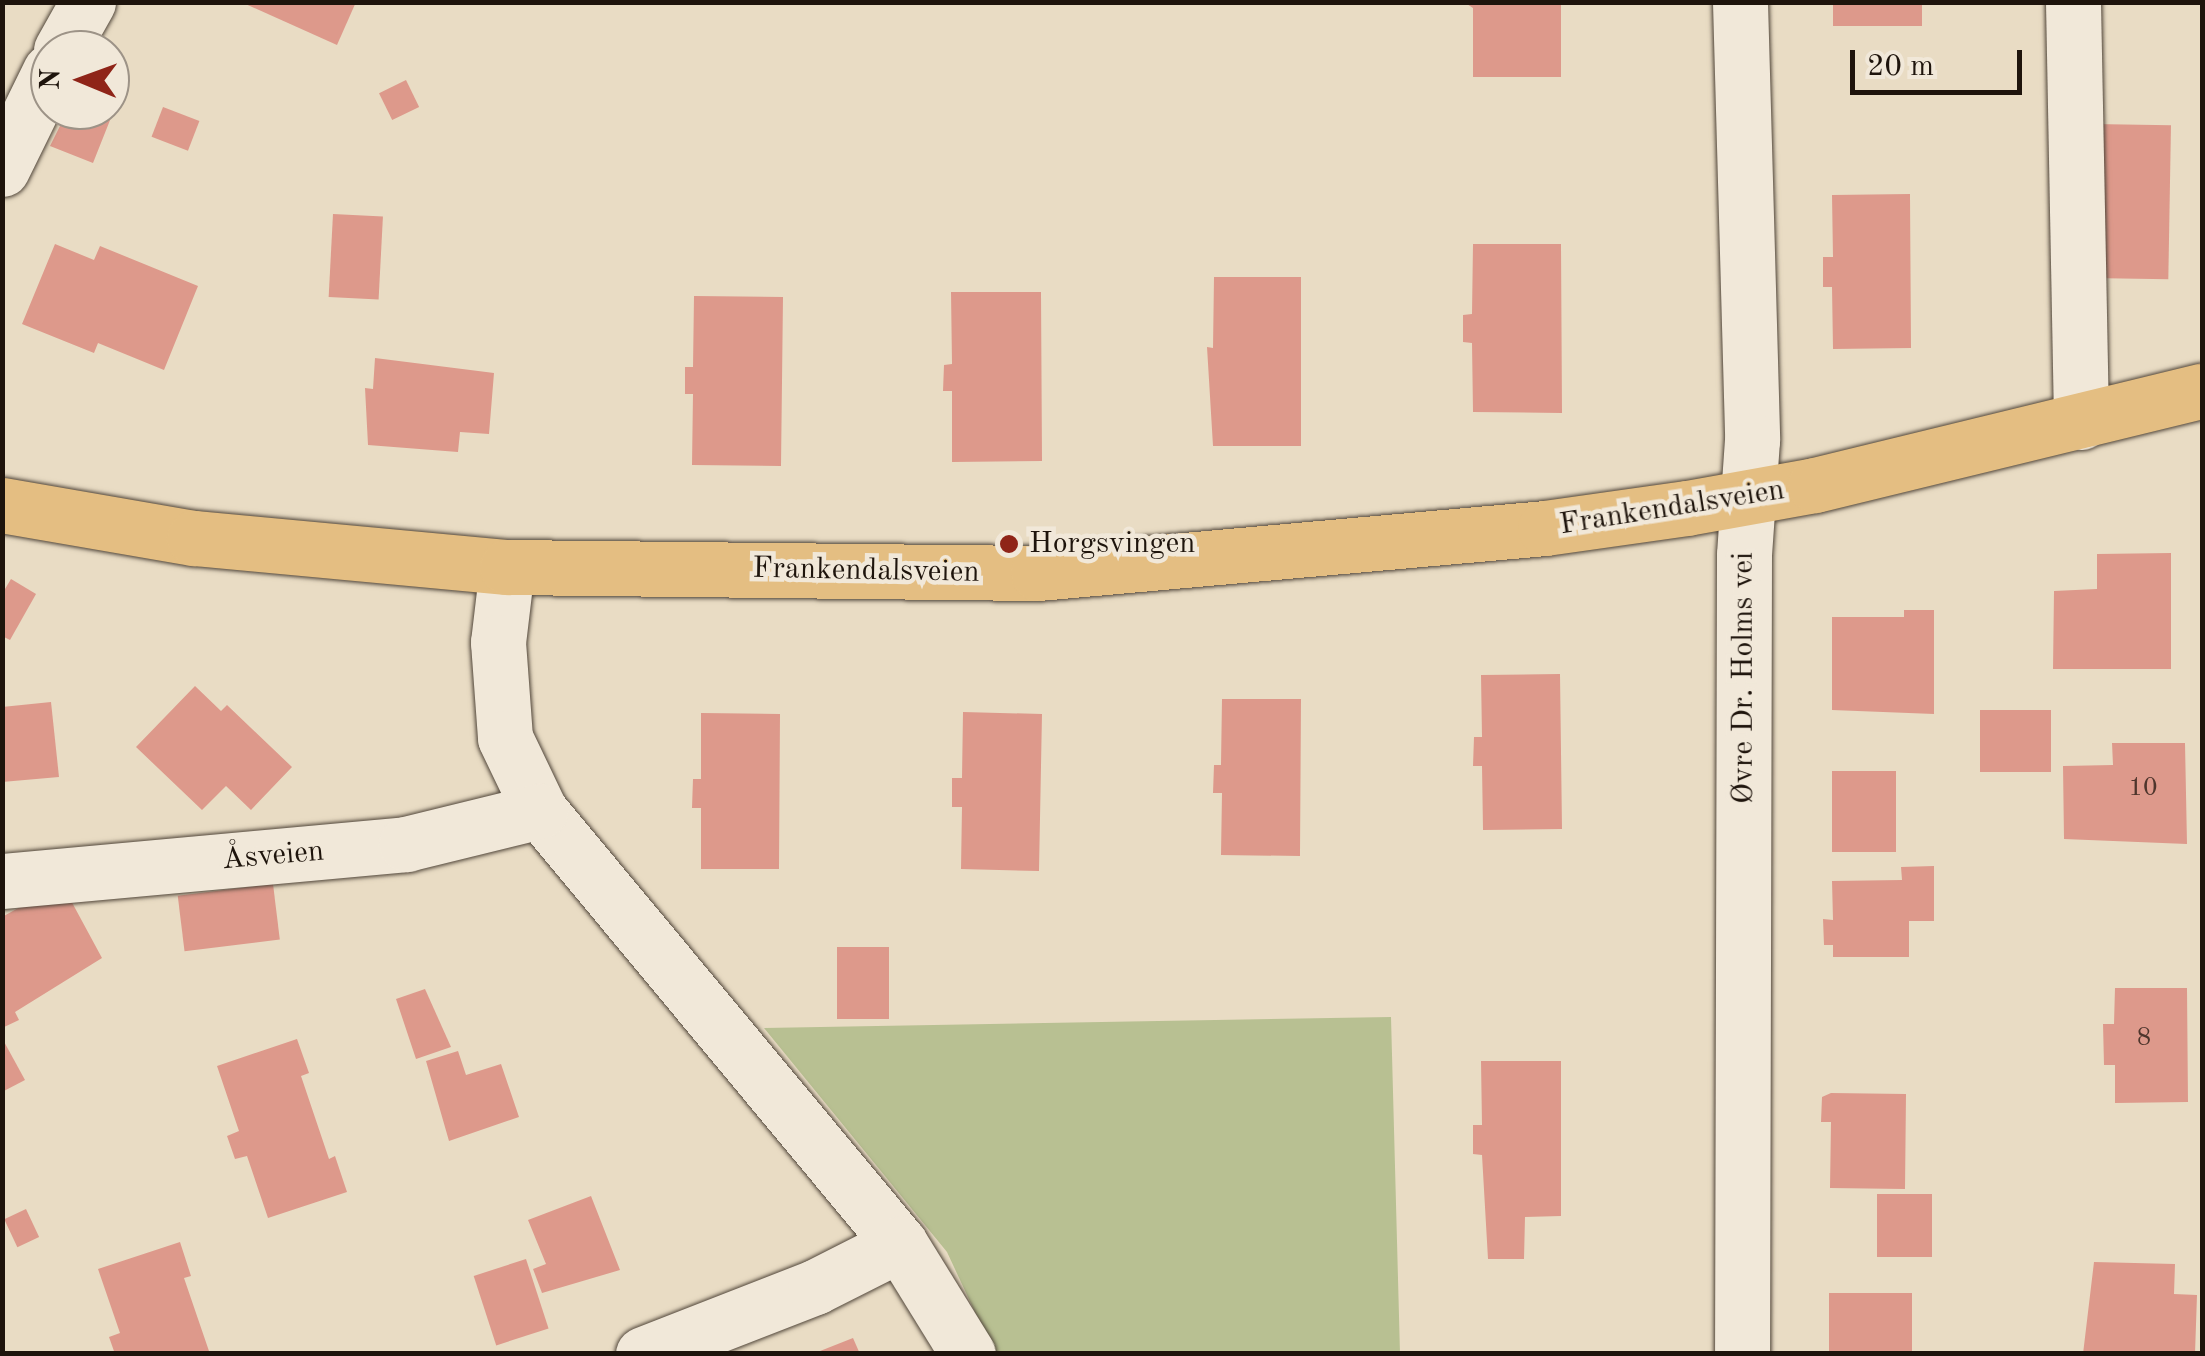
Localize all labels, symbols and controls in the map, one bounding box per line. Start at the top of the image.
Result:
north arrow [30,30,130,130]
scale bar [1855,30,2028,92]
text: 20 m [1867,52,1934,82]
text: N [38,69,66,90]
street label: Frankendalsveien [1557,472,1787,544]
place label: Horgsvingen [1029,526,1195,562]
marker: Horgsvingen [998,533,1020,555]
street label: Frankendalsveien [752,551,980,591]
street label: Øvre Dr. Holms vei [1726,552,1762,804]
house number: 10 [2129,774,2157,804]
street label: Åsveien [220,834,326,878]
house number: 8 [2137,1024,2151,1054]

